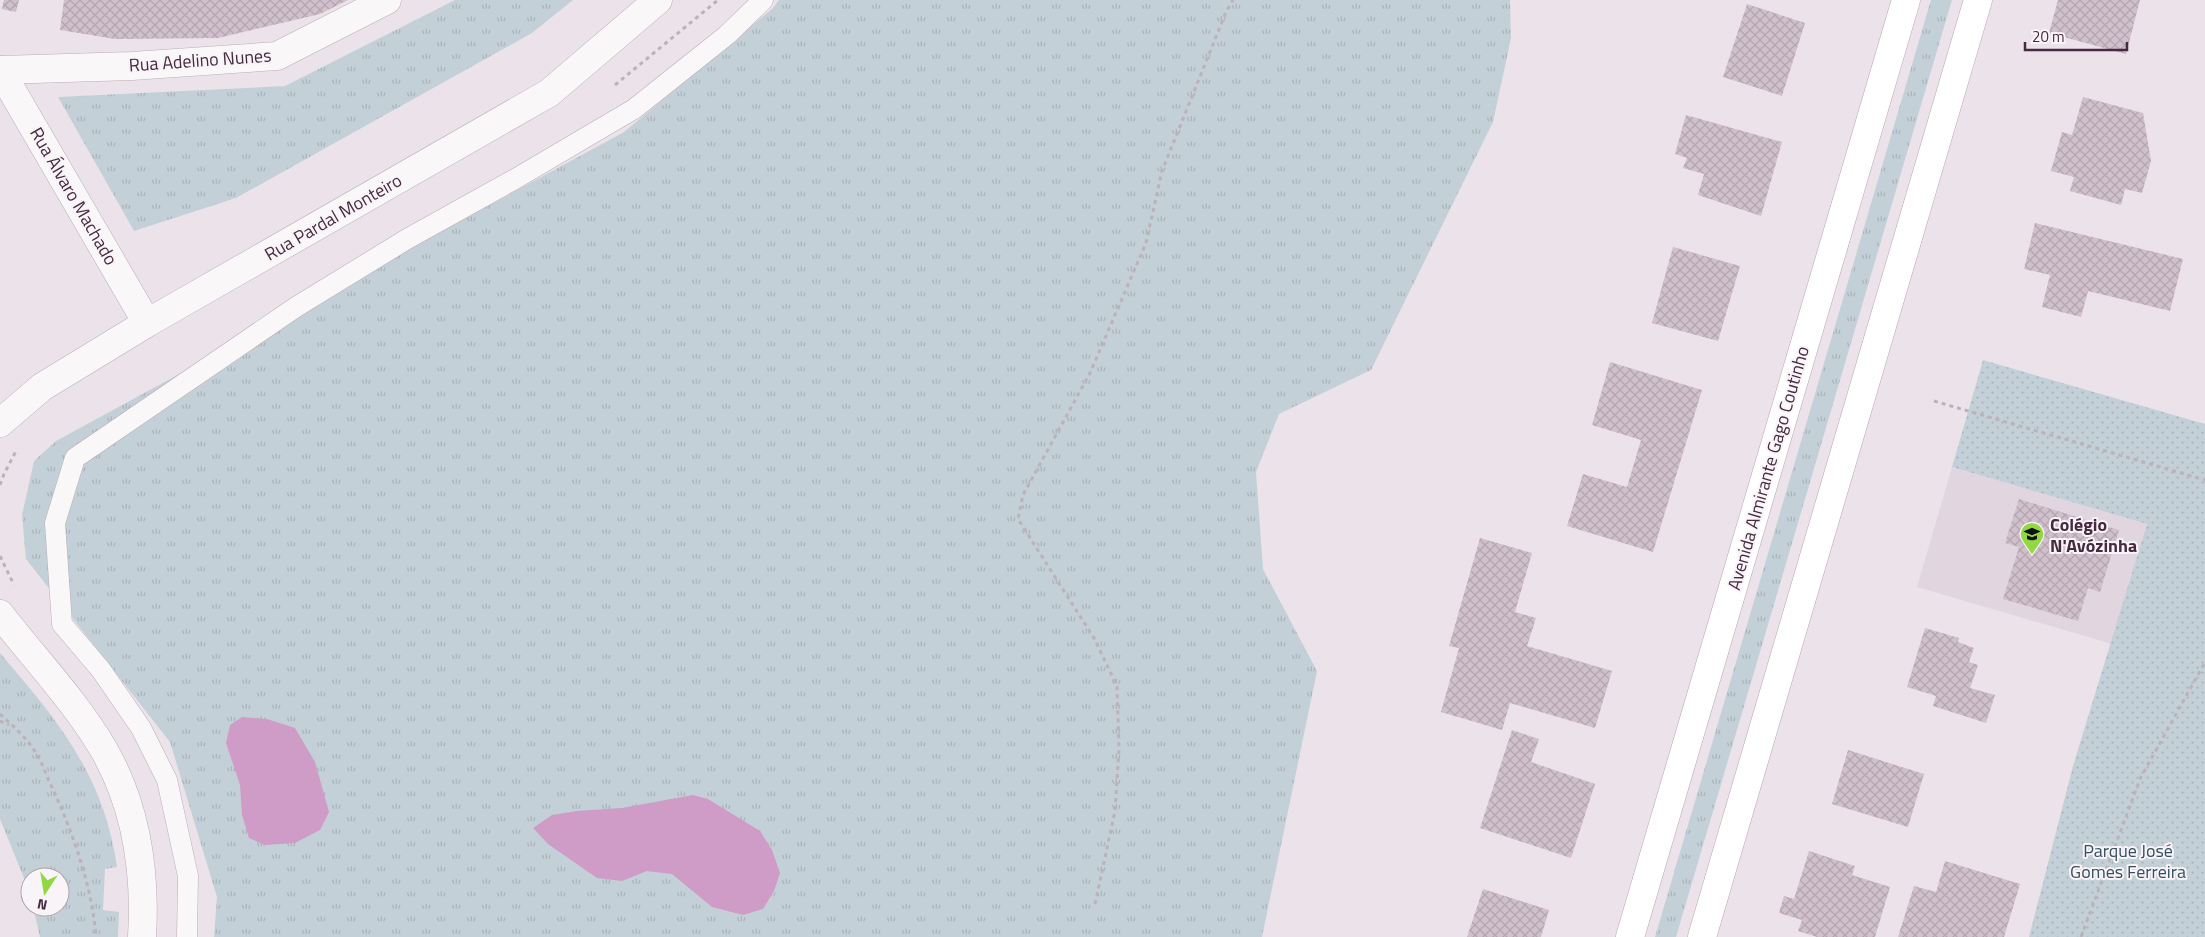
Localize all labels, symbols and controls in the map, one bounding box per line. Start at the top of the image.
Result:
scale bar [2025,20,2128,52]
text: 20 m [2032,25,2065,48]
street label: Rua Adelino Nunes [128,42,272,78]
street label: Rua Álvaro Machado [24,122,124,270]
street label: Rua Pardal Monteiro [259,167,407,267]
street label: Avenida Almirante Gago Coutinho [1720,343,1816,593]
place label: Colégio N'Avózinha [2050,511,2137,559]
school or university icon: Colégio N'Avózinha [2019,521,2045,555]
park label: Parque José Gomes Ferreira [2070,837,2186,885]
north arrow [20,867,70,917]
text: N [35,894,49,916]

